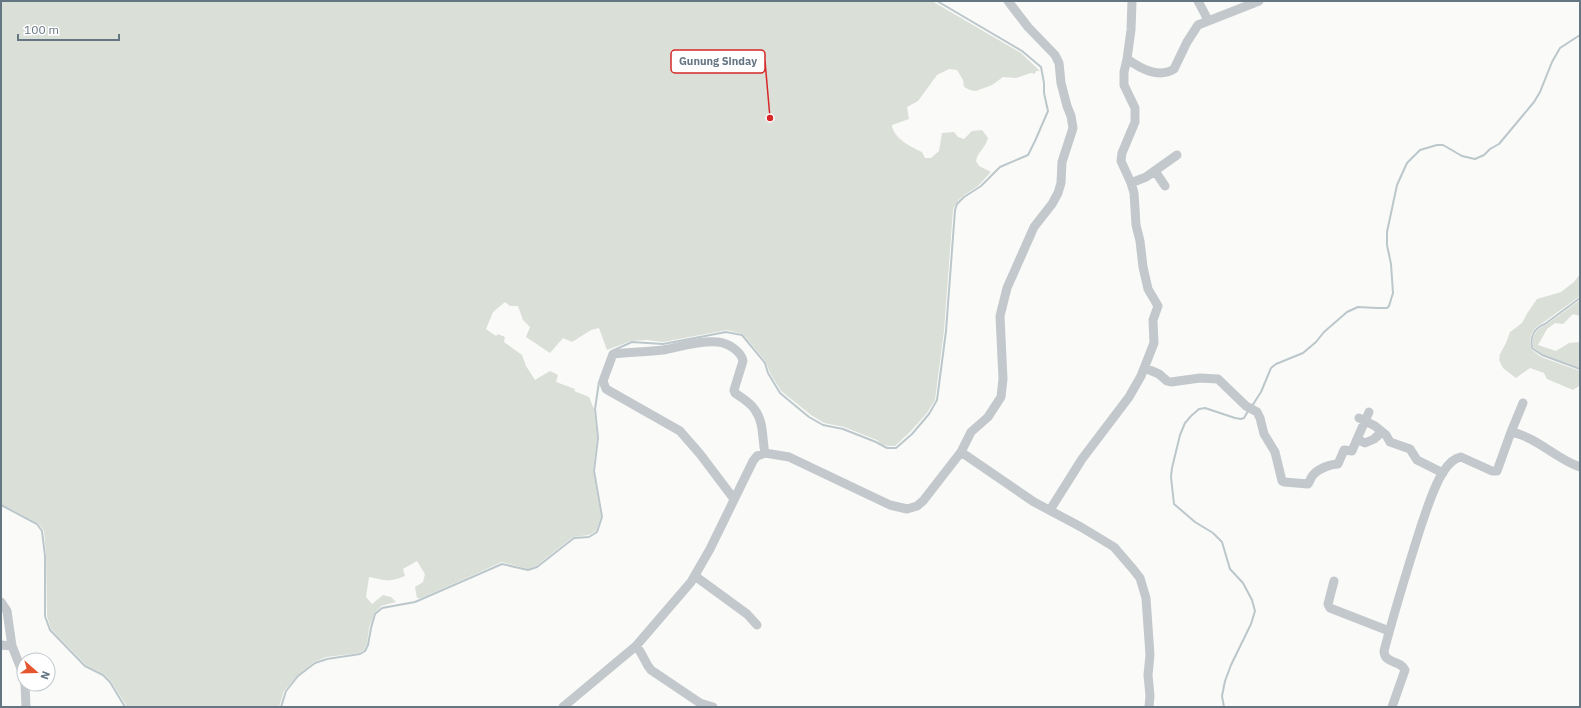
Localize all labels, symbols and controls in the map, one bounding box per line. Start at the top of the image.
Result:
scale bar [18,16,119,42]
text: 100 m [24,22,59,37]
callout: Gunung Sinday [671,50,765,73]
text: Gunung Sinday [679,54,757,68]
north arrow [16,652,56,692]
text: N [37,669,53,682]

